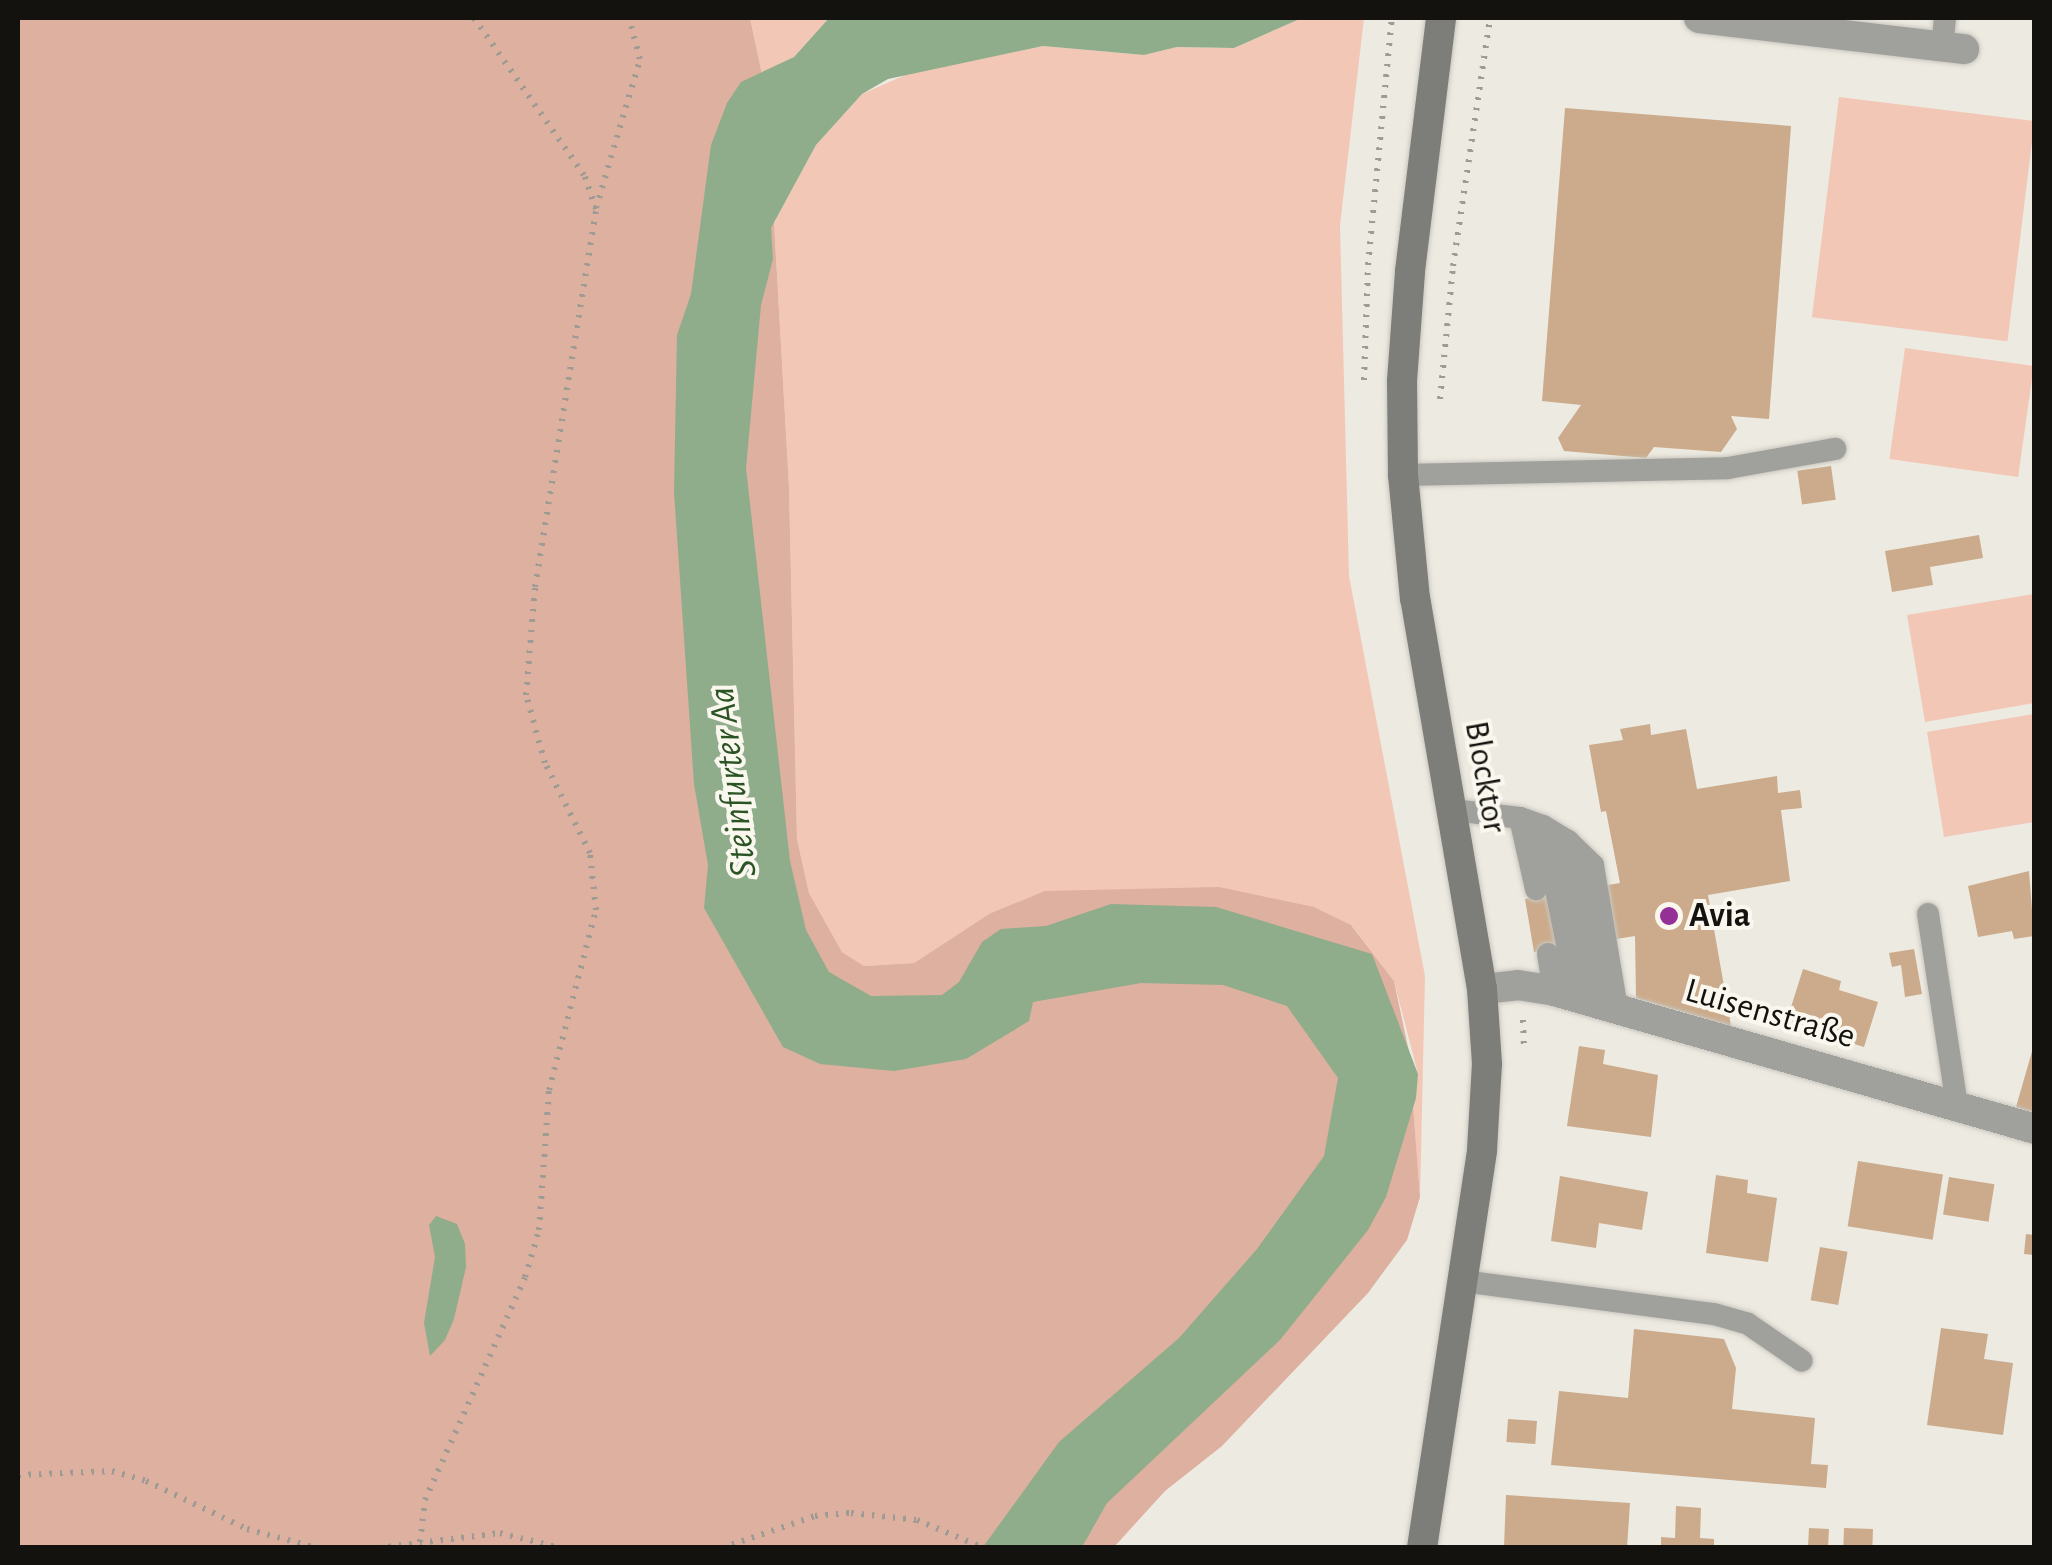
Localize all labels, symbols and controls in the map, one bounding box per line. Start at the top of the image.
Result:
water label: Steinfurter Aa [700,684,768,880]
street label: Blocktor [1455,718,1515,836]
place label: Avia [1689,895,1751,937]
marker: Avia [1658,905,1680,927]
street label: Luisenstraße [1680,970,1860,1058]

